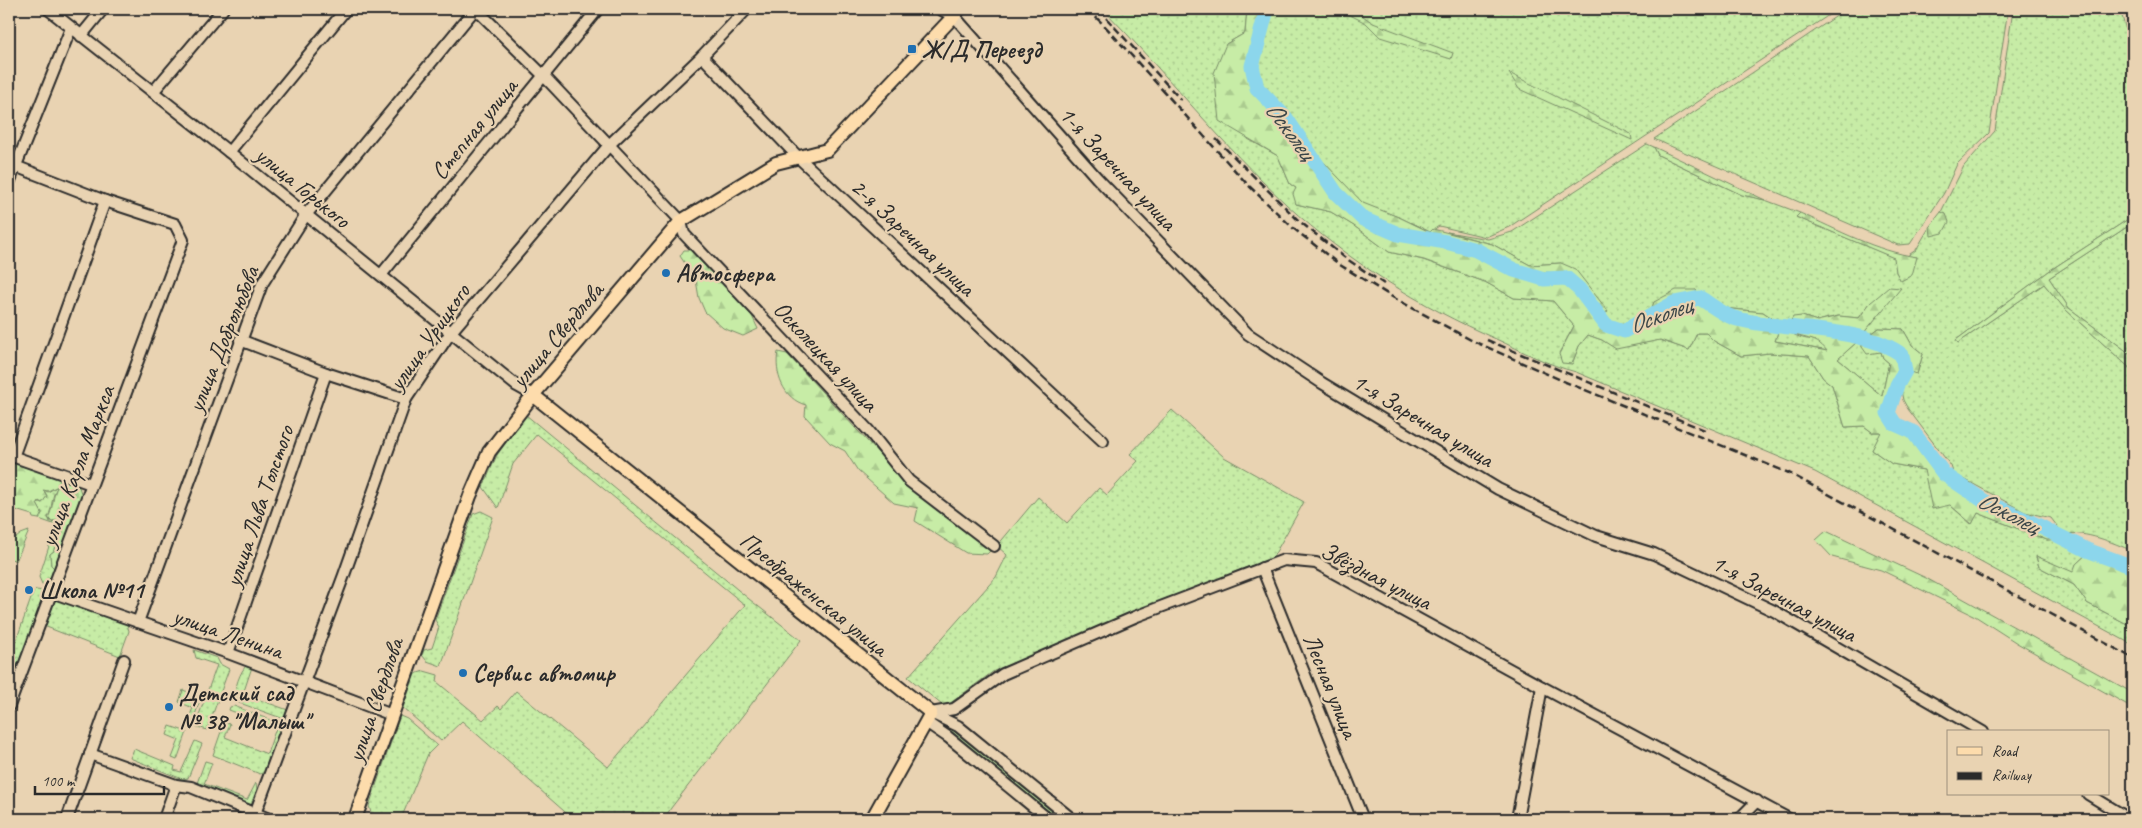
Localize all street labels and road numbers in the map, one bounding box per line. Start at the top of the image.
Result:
street label: Степная улица [424,71,525,186]
street label: 1-я Заречная улица [1053,99,1184,238]
street label: улица Горького [248,138,358,235]
street label: 2-я Заречная улица [844,172,983,303]
street label: улица Добролюбова [179,260,266,418]
street label: улица Свердлова [503,274,611,395]
street label: улица Урицкого [380,277,478,398]
street label: Осколецкая улица [767,294,886,419]
street label: 1-я Заречная улица [1347,366,1500,475]
street label: улица Карла Маркса [32,380,122,553]
street label: улица Льва Толстого [217,420,301,592]
street label: Преображенская улица [734,525,896,664]
street label: Звёздная улица [1315,535,1438,618]
street label: 1-я Заречная улица [1707,547,1863,649]
street label: улица Ленина [167,600,289,666]
street label: Лесная улица [1297,629,1366,745]
street label: улица Свердлова [339,632,411,768]

